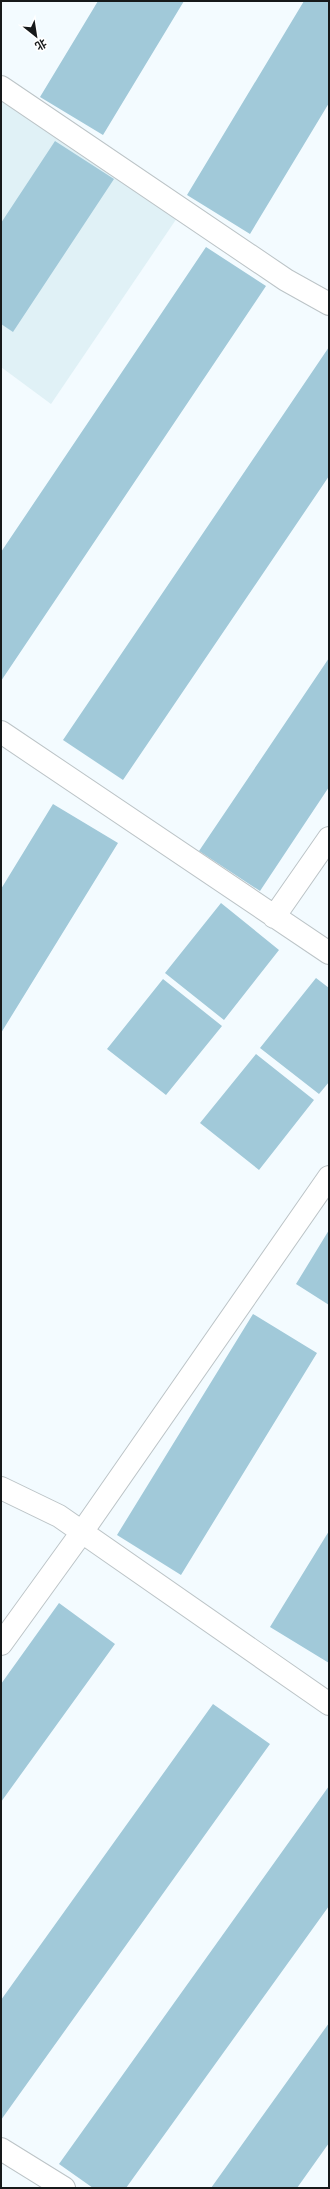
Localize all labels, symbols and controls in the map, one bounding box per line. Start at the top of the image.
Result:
north arrow [16,16,56,56]
text: 北 [33,36,49,53]

